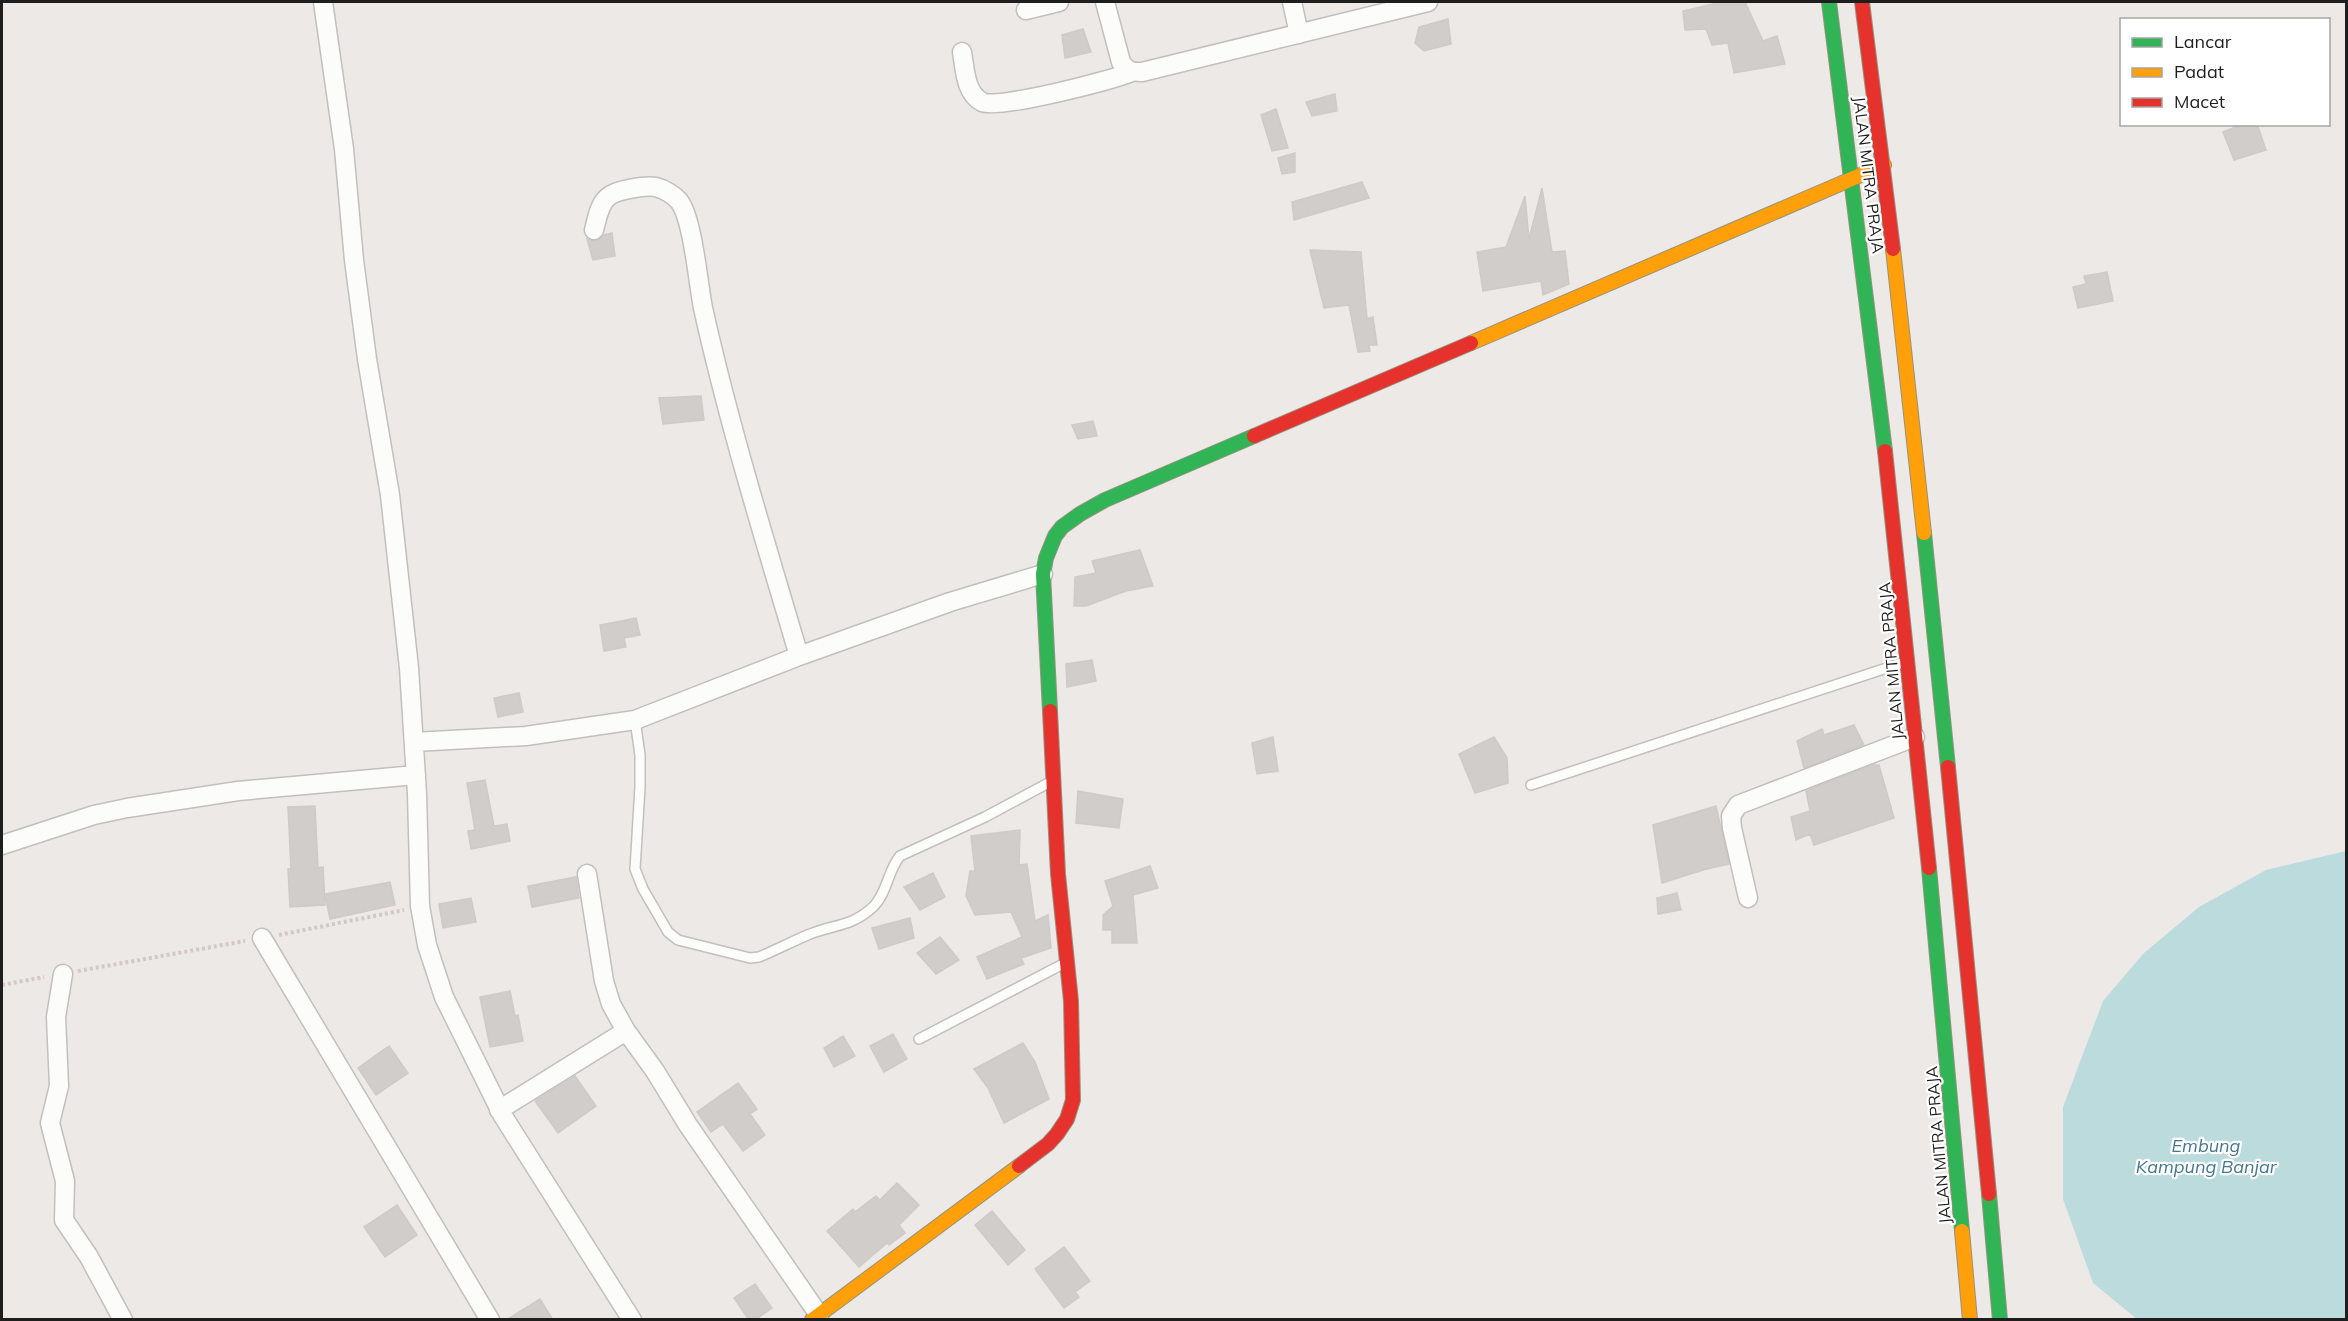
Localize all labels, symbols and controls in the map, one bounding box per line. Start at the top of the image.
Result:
legend [2120,18,2330,126]
text: Lancar [2174,30,2232,53]
text: Padat [2174,60,2224,83]
text: Macet [2174,90,2225,113]
street label: JALAN MITRA PRAJA [1849,95,1889,255]
street label: JALAN MITRA PRAJA [1874,581,1908,741]
street label: JALAN MITRA PRAJA [1921,1065,1955,1225]
water label: Embung Kampung Banjar [2136,1134,2278,1178]

